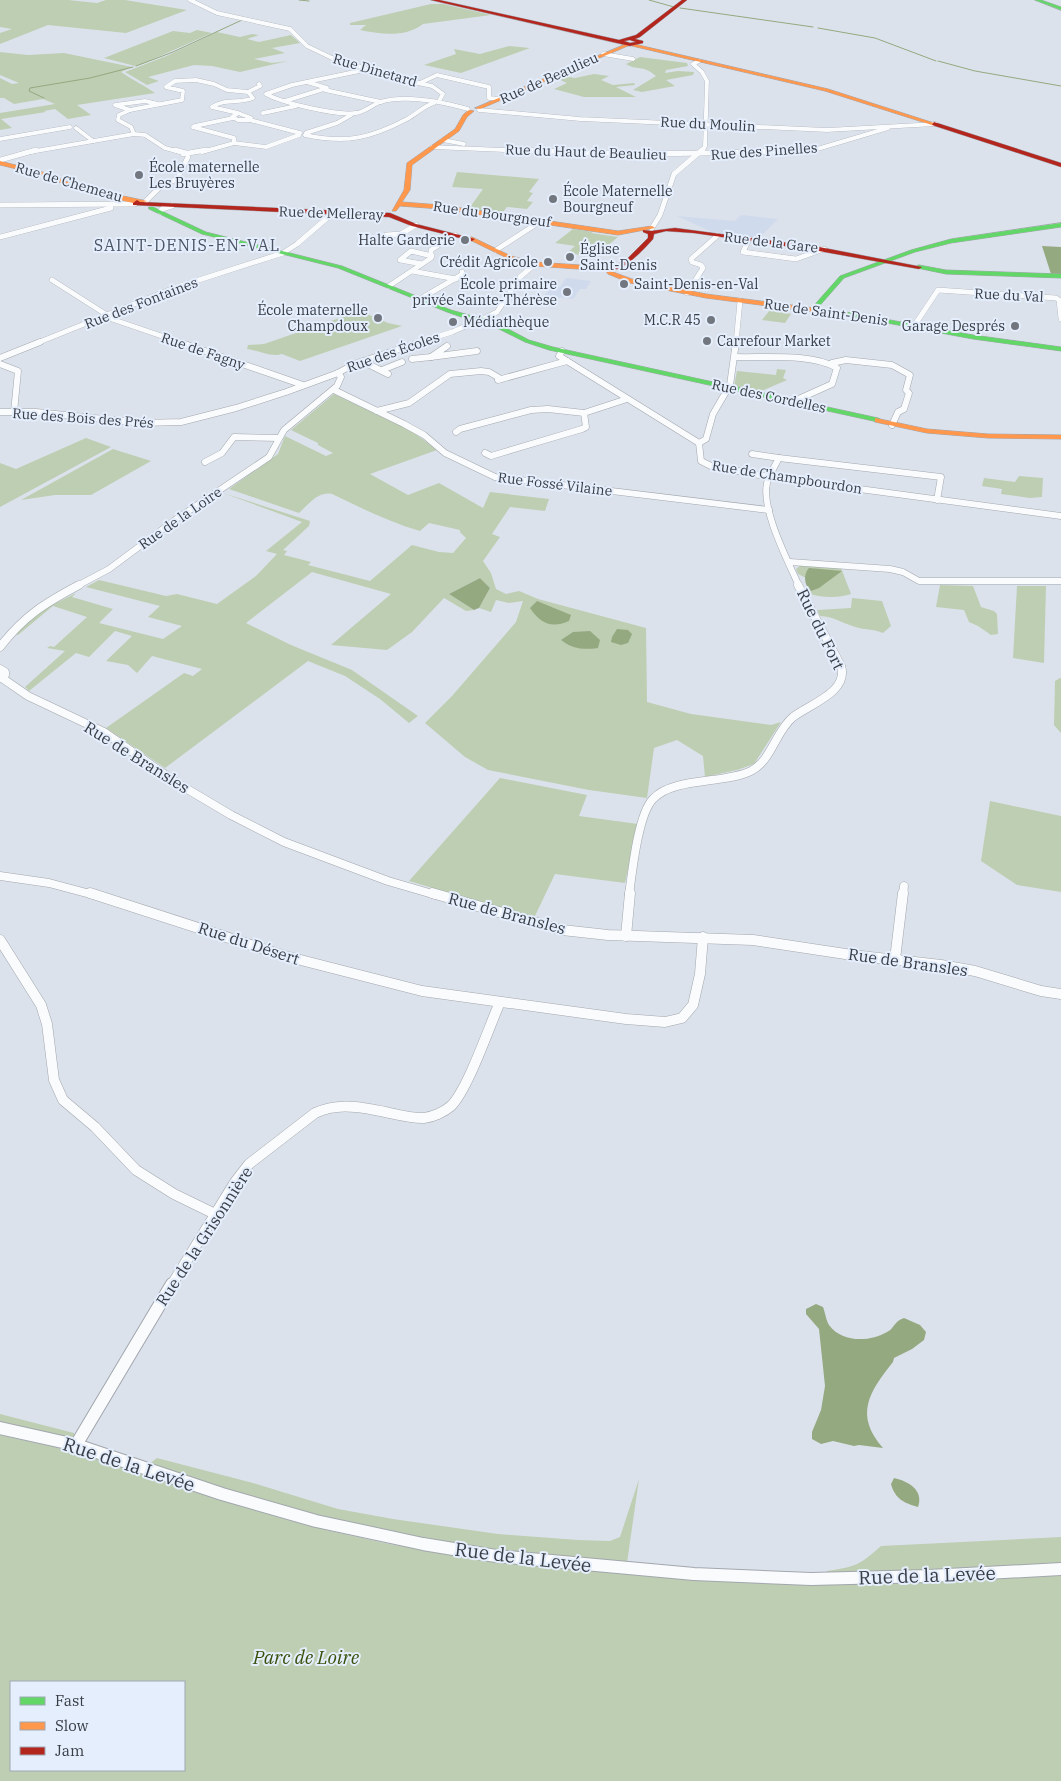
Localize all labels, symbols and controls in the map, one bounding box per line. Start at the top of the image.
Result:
street label: Rue de Beaulieu [497,48,601,108]
street label: Rue Dinetard [331,49,420,91]
street label: Rue du Moulin [660,113,756,135]
street label: Rue des Pinelles [710,138,818,164]
street label: Rue du Haut de Beaulieu [505,140,668,164]
place label: École maternelle Les Bruyères [149,157,260,192]
street label: Rue de Chemeau [13,158,125,206]
marker: École maternelle Les Bruyères [133,169,145,181]
place label: École Maternelle Bourgneuf [563,181,672,216]
marker: École Maternelle Bourgneuf [547,193,559,205]
street label: Rue du Bourgneuf [432,197,553,231]
street label: Rue de Melleray [278,202,384,224]
street label: Rue de la Gare [723,227,819,257]
place label: Halte Garderie [358,231,455,249]
marker: Halte Garderie [459,234,471,246]
district label: SAINT-DENIS-EN-VAL [94,235,280,255]
place label: Église Saint-Denis [580,239,657,274]
marker: Église Saint-Denis [564,251,576,263]
place label: Crédit Agricole [440,253,538,271]
marker: Crédit Agricole [542,256,554,268]
street label: Rue des Fontaines [82,273,200,333]
place label: École primaire privée Sainte-Thérèse [412,274,557,309]
place label: Saint-Denis-en-Val [634,275,758,293]
marker: Saint-Denis-en-Val [618,278,630,290]
street label: Rue du Val [974,284,1044,306]
marker: École primaire privée Sainte-Thérèse [561,286,573,298]
street label: Rue de Saint-Denis [763,294,889,330]
place label: École maternelle Champdoux [257,300,368,335]
place label: M.C.R 45 [644,311,701,329]
marker: École maternelle Champdoux [372,312,384,324]
place label: Médiathèque [463,313,549,331]
marker: M.C.R 45 [705,314,717,326]
marker: Médiathèque [447,316,459,328]
place label: Garage Després [902,317,1005,335]
marker: Garage Després [1009,320,1021,332]
street label: Rue des Écoles [344,327,442,376]
street label: Rue de Fagny [159,328,248,374]
place label: Carrefour Market [717,332,831,350]
marker: Carrefour Market [701,335,713,347]
street label: Rue des Cordelles [710,375,828,417]
street label: Rue des Bois des Prés [12,404,155,432]
street label: Rue de Champbourdon [711,456,864,498]
street label: Rue Fossé Vilaine [497,468,613,500]
street label: Rue de la Loire [135,483,225,553]
street label: Rue du Fort [793,585,849,673]
street label: Rue de Bransles [81,717,193,797]
street label: Rue de Bransles [446,888,568,938]
street label: Rue du Désert [196,917,303,969]
street label: Rue de Bransles [847,944,969,980]
street label: Rue de la Grisonnière [151,1162,257,1310]
street label: Rue de la Levée [60,1431,198,1497]
street label: Rue de la Levée [453,1537,593,1577]
street label: Rue de la Levée [858,1561,996,1589]
park label: Parc de Loire [252,1645,360,1669]
legend [10,1681,185,1771]
text: Fast [55,1691,85,1710]
text: Slow [55,1716,89,1735]
text: Jam [55,1741,84,1760]

